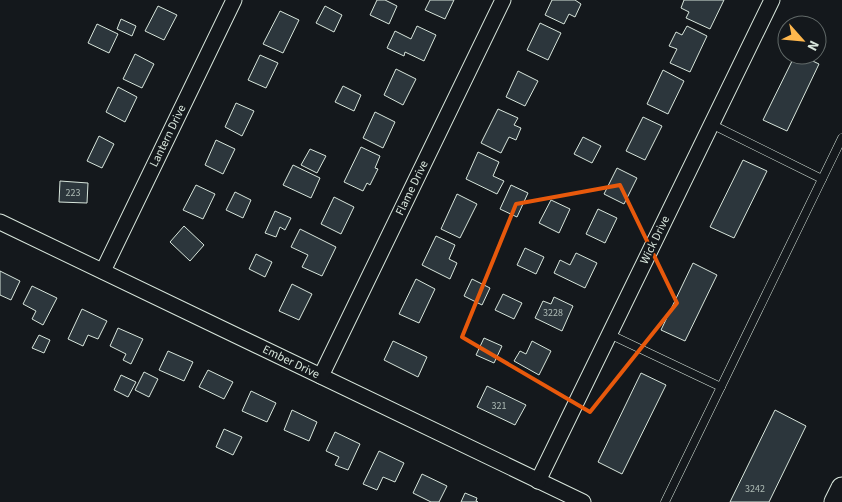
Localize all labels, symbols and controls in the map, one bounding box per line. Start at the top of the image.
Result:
north arrow [777,15,827,65]
text: N [802,37,824,54]
street label: Lantern Drive [146,102,190,170]
street label: Flame Drive [391,158,433,218]
house number: 223 [66,186,80,200]
street label: Wick Drive [636,213,674,267]
house number: 3228 [543,306,563,320]
street label: Ember Drive [260,341,322,383]
house number: 321 [492,399,506,413]
house number: 3242 [745,482,765,496]

